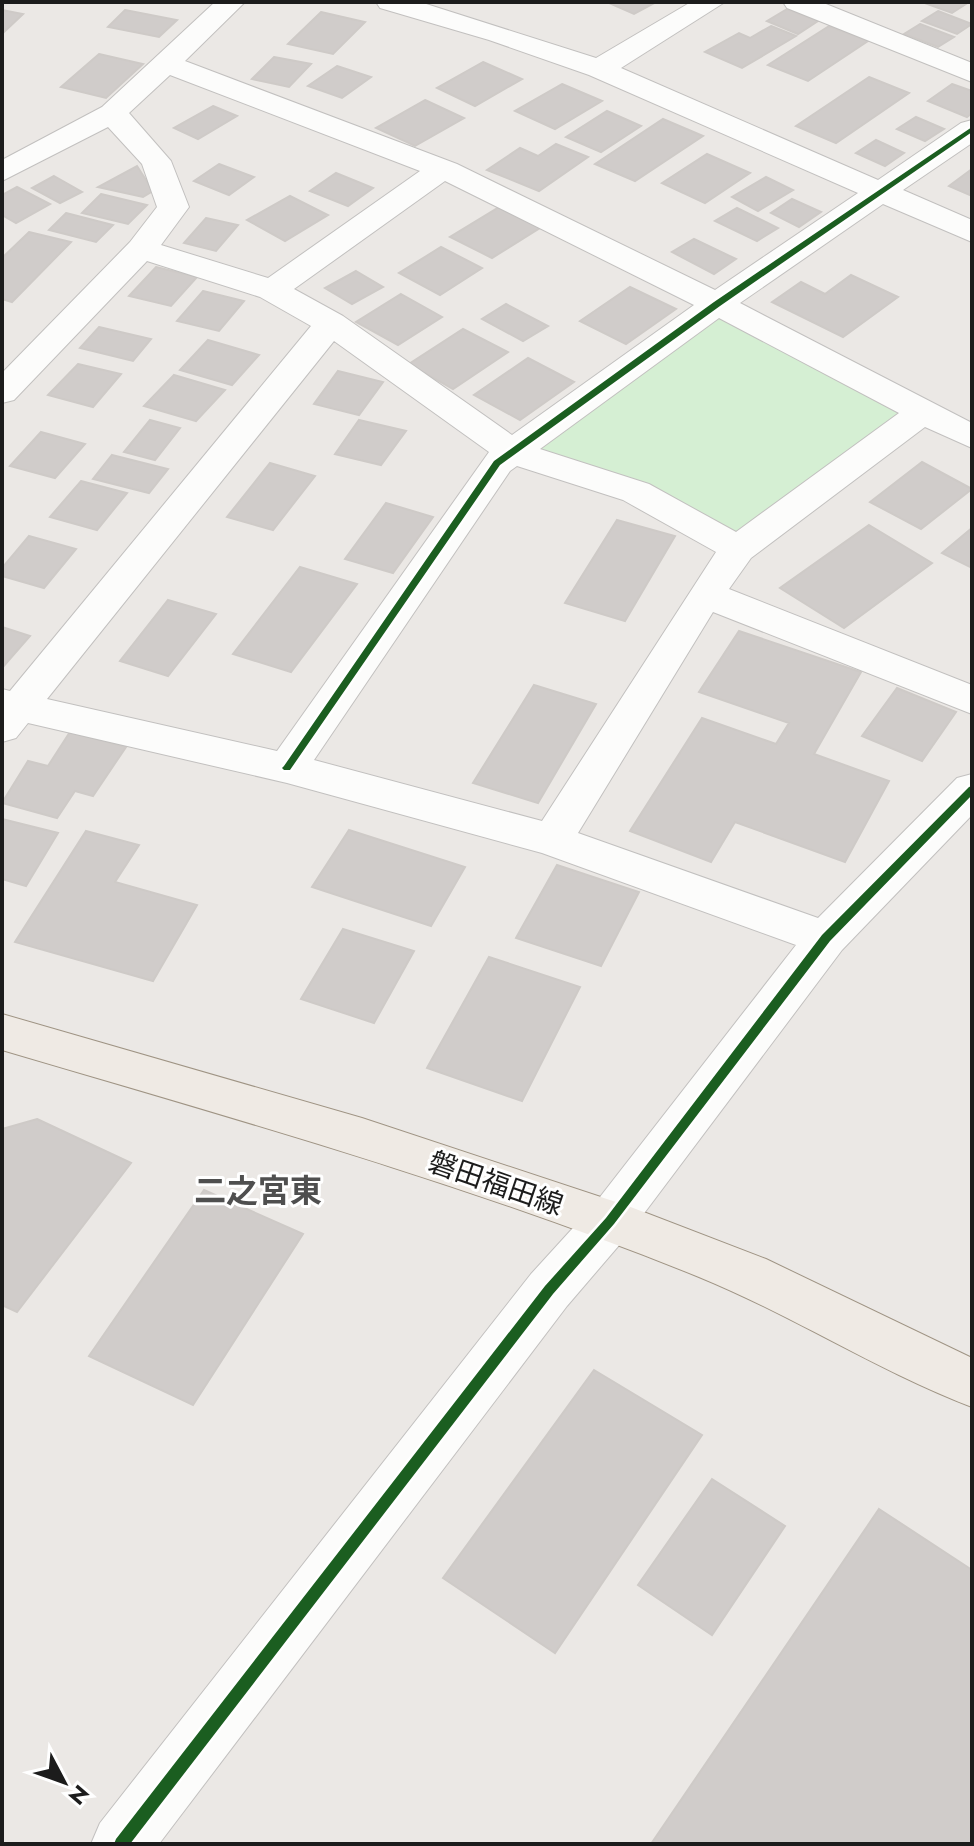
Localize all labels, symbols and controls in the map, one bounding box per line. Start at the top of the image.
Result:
street label: 磐田福田線 [423,1141,569,1226]
district label: 二之宮東 [194,1168,322,1214]
north arrow [24,1742,104,1822]
text: N [61,1778,97,1812]

